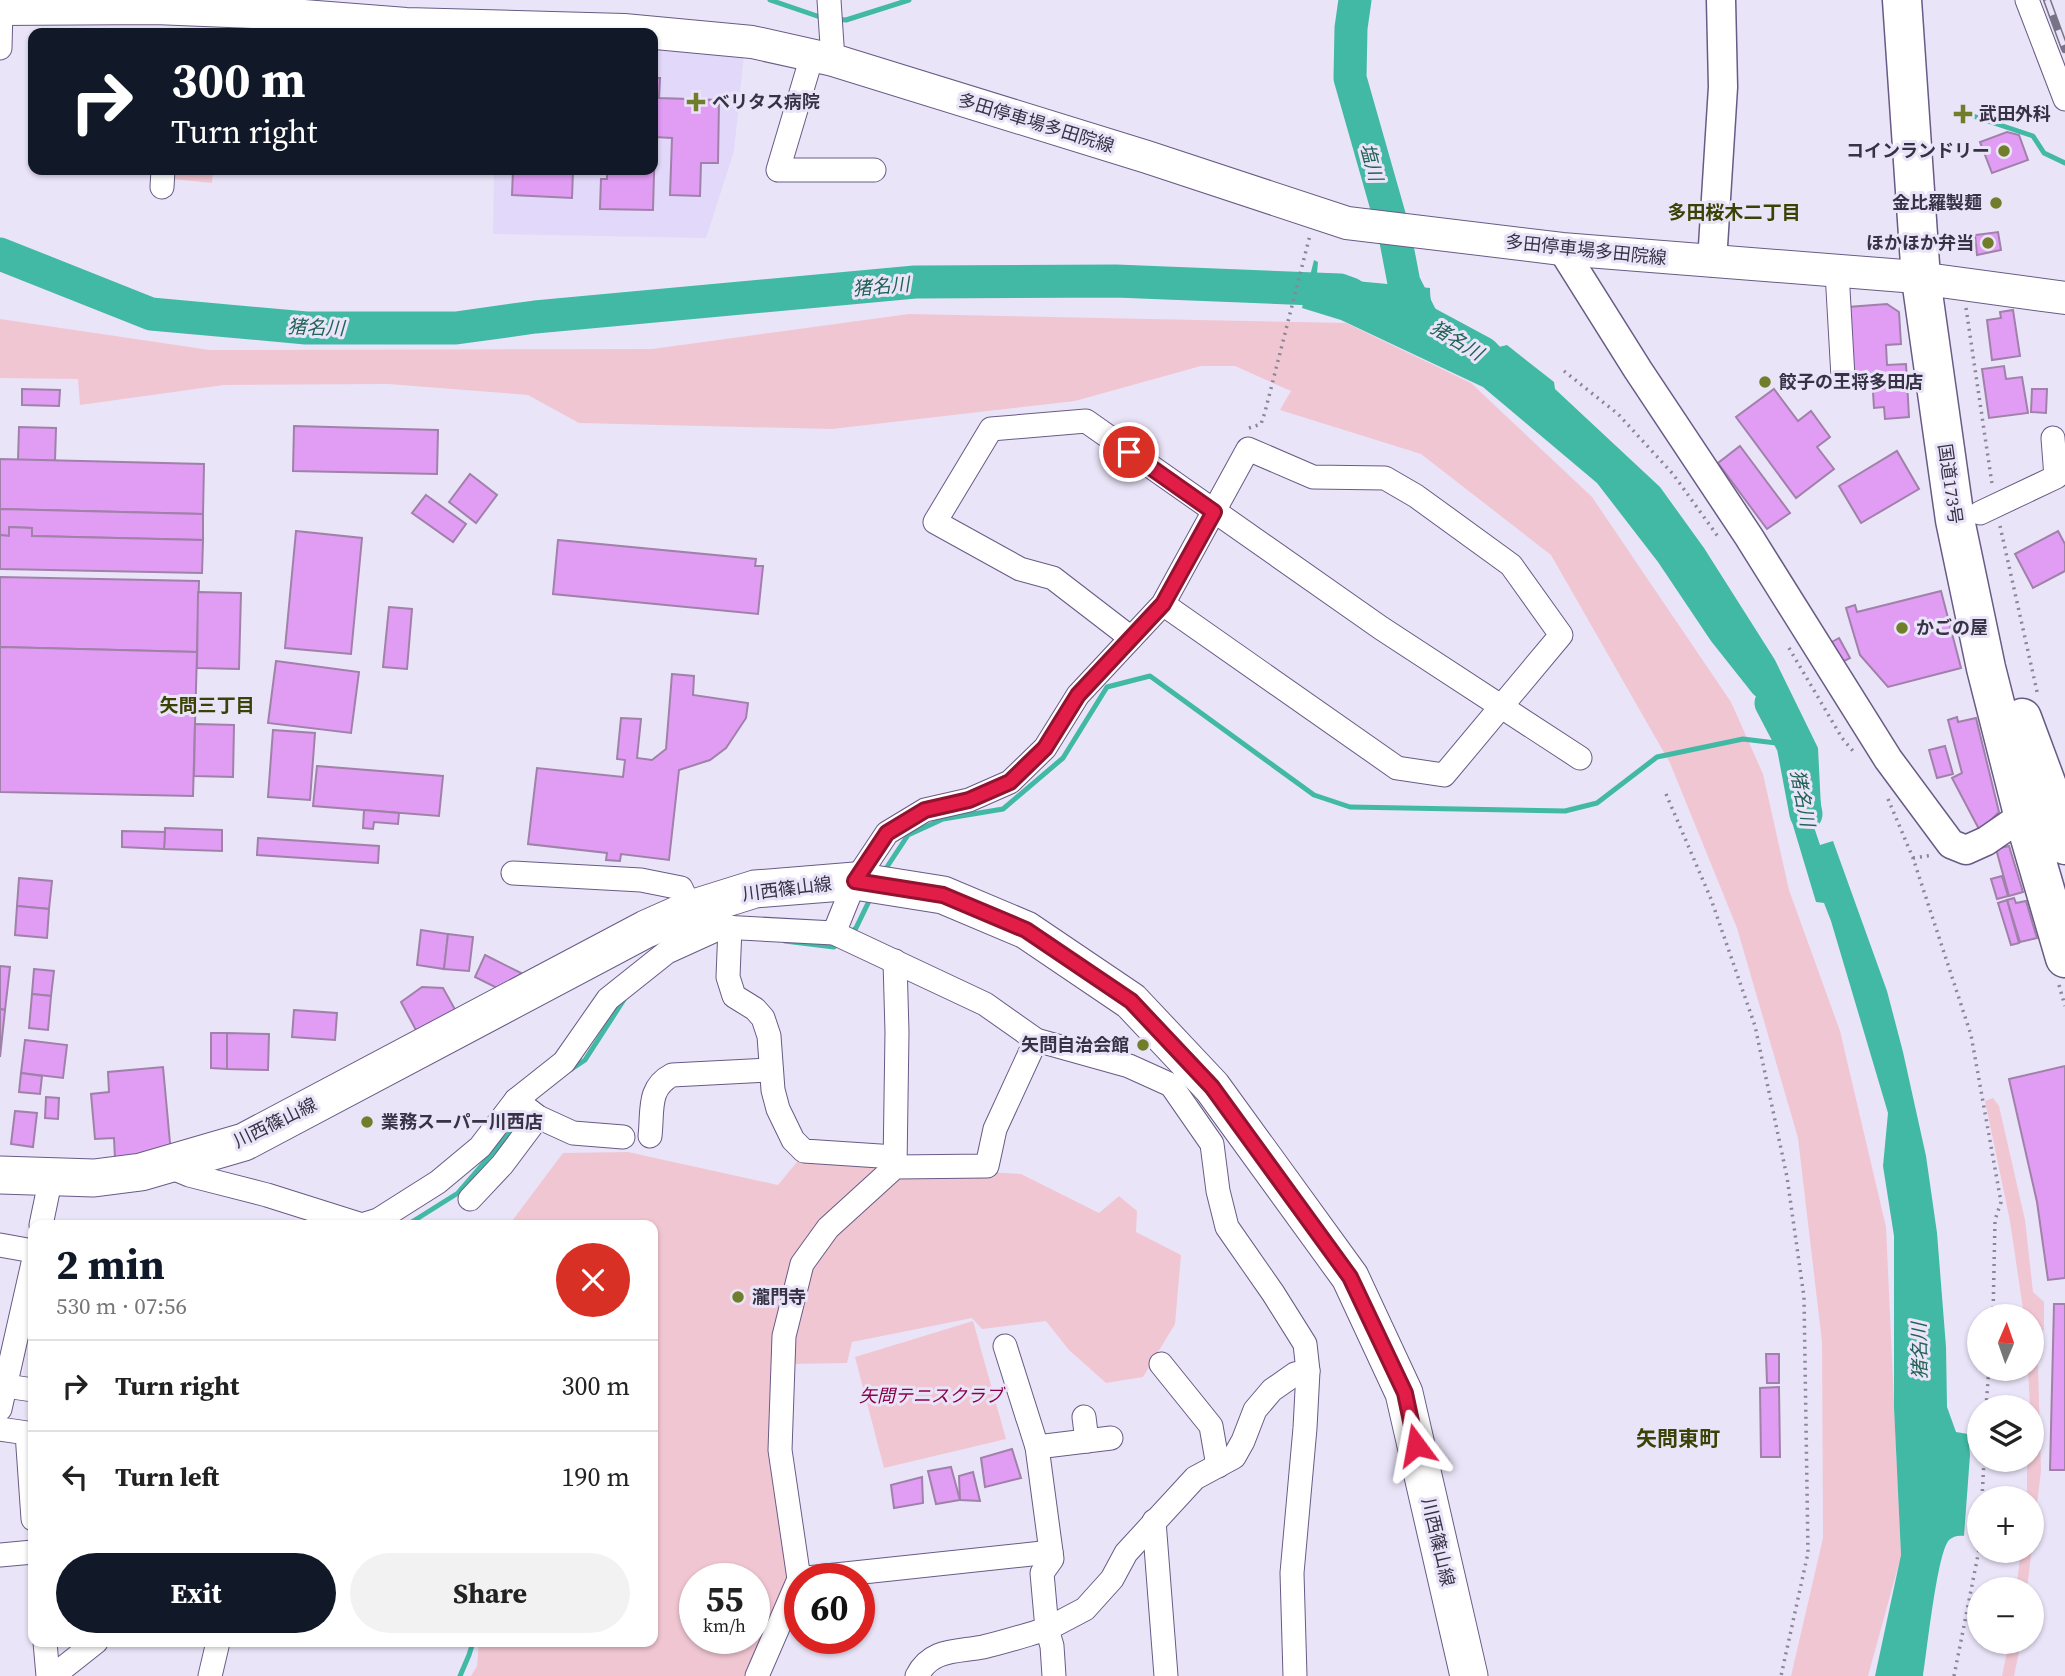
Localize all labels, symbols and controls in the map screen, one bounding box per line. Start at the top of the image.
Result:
text: 300 m [171,46,306,113]
icon: right [56,56,147,147]
street label: 多田停車場多田院線 [955,87,1117,158]
place label: ベリタス病院 [712,89,820,114]
marker: ベリタス病院 [686,92,706,112]
place label: 武田外科 [1979,101,2051,126]
marker: 武田外科 [1953,104,1973,124]
text: Turn right [171,110,317,154]
place label: コインランドリー [1846,138,1990,163]
water label: 塩川 [1355,140,1390,186]
marker: コインランドリー [1996,143,2012,159]
place label: 金比羅製麺 [1892,190,1982,215]
marker: 金比羅製麺 [1988,195,2004,211]
district label: 多田桜木二丁目 [1667,199,1801,225]
street label: 多田停車場多田院線 [1504,229,1668,270]
place label: ほかほか弁当 [1866,230,1974,255]
marker: ほかほか弁当 [1980,235,1996,251]
water label: 猪名川 [851,270,913,301]
water label: 猪名川 [287,313,347,341]
water label: 猪名川 [1426,314,1490,367]
place label: 餃子の王将多田店 [1778,369,1923,394]
marker: 餃子の王将多田店 [1757,374,1773,390]
pin [1099,422,1159,482]
icon: arrive [1110,433,1148,471]
street label: 国道173号 [1932,442,1969,526]
place label: かごの屋 [1916,615,1988,640]
marker: かごの屋 [1894,620,1910,636]
district label: 矢問三丁目 [159,692,255,718]
water label: 猪名川 [1785,768,1822,830]
street label: 川西篠山線 [741,871,833,906]
place label: 矢問自治会館 [1021,1032,1129,1057]
marker: 矢問自治会館 [1135,1037,1151,1053]
street label: 川西篠山線 [229,1092,321,1154]
place label: 業務スーパー川西店 [381,1109,543,1134]
marker: 業務スーパー川西店 [359,1114,375,1130]
text: 2 min [56,1235,165,1293]
button: close [556,1243,630,1317]
place label: 瀧門寺 [752,1284,806,1309]
marker: 瀧門寺 [730,1289,746,1305]
text: 530 m · 07:56 [56,1290,187,1322]
north arrow [1967,1304,2044,1381]
map controls [1967,1304,2044,1654]
water label: 猪名川 [1905,1320,1932,1380]
icon: right [56,1367,94,1405]
text: Turn right [115,1368,239,1404]
text: 300 m [562,1368,630,1404]
park label: 矢問テニスクラブ [859,1383,1006,1408]
button: layers [1967,1395,2044,1472]
position arrow [1379,1408,1453,1482]
district label: 矢問東町 [1636,1424,1720,1453]
icon: left [56,1458,94,1496]
text: Turn left [115,1459,219,1495]
text: 190 m [562,1459,630,1495]
button: + [1967,1486,2044,1563]
street label: 川西篠山線 [1416,1495,1461,1589]
button: Exit [56,1553,336,1633]
button: Share [350,1553,630,1633]
speed limit sign: 60 [784,1563,875,1654]
text: 55 [706,1575,743,1623]
button: − [1967,1577,2044,1654]
text: km/h [703,1613,746,1638]

